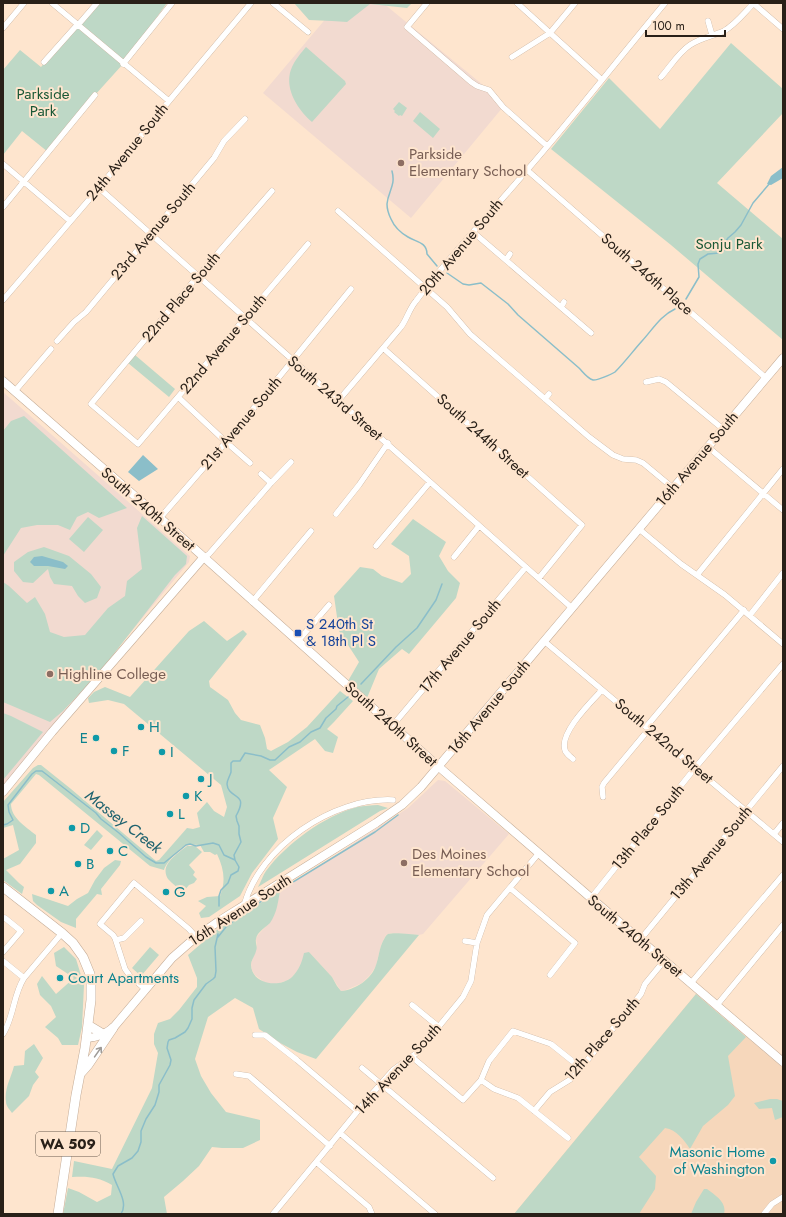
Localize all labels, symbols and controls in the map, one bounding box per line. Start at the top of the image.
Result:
scale bar [646,12,725,38]
text: 100 m [652,17,685,35]
park label: Parkside Park [17,83,70,122]
street label: 24th Avenue South [81,98,173,206]
place label: Parkside Elementary School [409,143,526,182]
marker: Parkside Elementary School [396,158,406,168]
street label: 23rd Avenue South [105,177,201,285]
street label: 20th Avenue South [414,194,508,300]
street label: South 246th Place [596,228,698,321]
park label: Sonju Park [695,233,763,255]
street label: 22nd Place South [137,247,225,347]
street label: 22nd Avenue South [174,289,272,399]
street label: South 243rd Street [283,350,388,446]
street label: 21st Avenue South [195,371,287,475]
street label: South 244th Street [432,388,535,484]
street label: 16th Avenue South [651,407,743,511]
street label: South 240th Street [96,462,200,556]
street label: 17th Avenue South [414,594,506,698]
place label: S 240th St & 18th Pl S [306,613,376,652]
marker: S 240th St & 18th Pl S [293,628,303,638]
street label: 16th Avenue South [443,655,535,759]
place label: Highline College [58,663,166,685]
marker: Highline College [45,669,55,679]
street label: South 240th Street [340,676,443,772]
street label: South 242nd Street [610,693,718,789]
place label: H [149,716,160,738]
marker: H [136,722,146,732]
place label: E [80,727,88,749]
marker: E [91,733,101,743]
place label: F [122,740,130,762]
place label: I [170,741,174,763]
marker: F [109,746,119,756]
marker: I [157,747,167,757]
place label: J [207,768,213,790]
marker: J [196,774,206,784]
street label: 13th Place South [606,779,690,875]
water label: Massey Creek [82,785,166,857]
place label: K [194,785,203,807]
marker: K [181,791,191,801]
street label: 13th Avenue South [665,801,757,905]
place label: L [178,803,185,825]
marker: L [165,809,175,819]
place label: D [80,817,90,839]
marker: D [67,823,77,833]
place label: C [118,842,128,860]
place label: Des Moines Elementary School [412,843,529,882]
marker: C [105,846,115,856]
place label: B [86,853,94,875]
marker: Des Moines Elementary School [399,858,409,868]
marker: B [73,859,83,869]
street label: 16th Avenue South [184,869,296,951]
place label: A [59,880,69,902]
place label: G [174,881,186,903]
marker: A [46,886,56,896]
marker: G [161,887,171,897]
street label: South 240th Street [583,890,688,983]
place label: Court Apartments [68,967,179,989]
marker: Court Apartments [55,973,65,983]
street label: 12th Place South [559,992,645,1086]
street label: 14th Avenue South [350,1018,446,1120]
one-way arrow [94,1046,102,1057]
road number: WA 509 [36,1132,100,1156]
place label: Masonic Home of Washington [670,1141,765,1180]
marker: Masonic Home of Washington [768,1156,778,1166]

